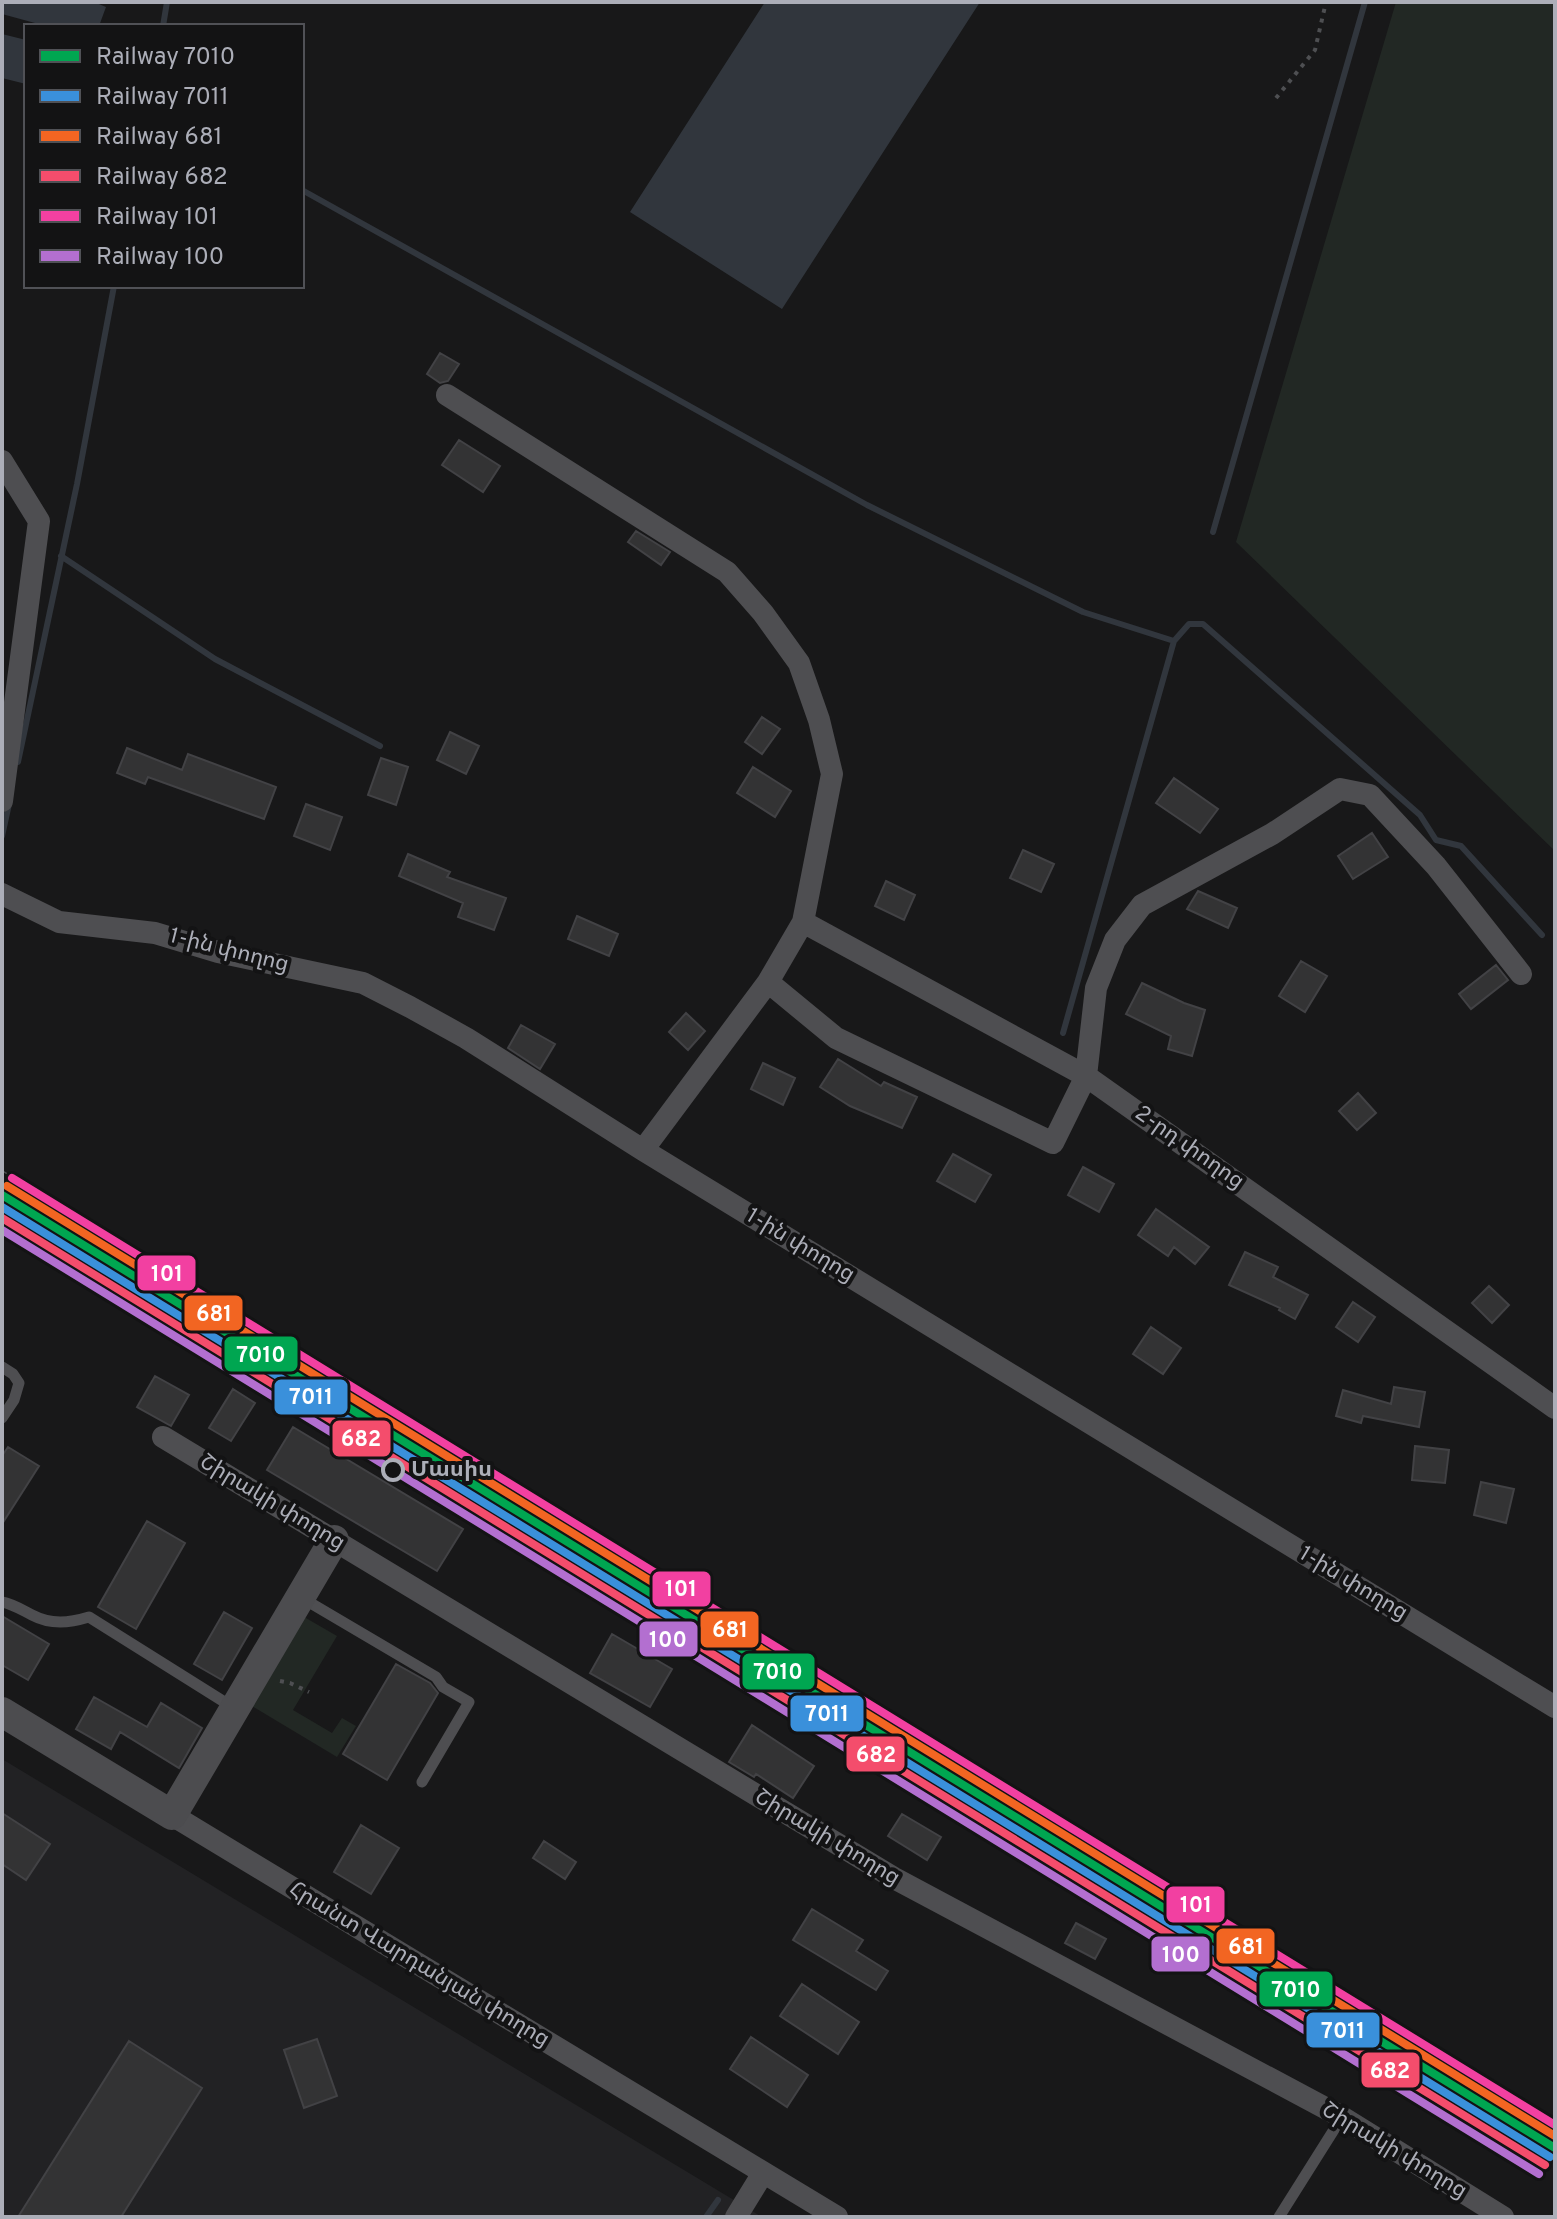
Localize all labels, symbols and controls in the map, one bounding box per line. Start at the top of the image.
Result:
legend [24,24,304,288]
text: Railway 7010 [96,43,235,73]
text: Railway 7011 [96,83,229,113]
text: Railway 681 [96,123,222,153]
text: Railway 682 [96,163,228,193]
text: Railway 101 [96,203,218,233]
text: Railway 100 [96,243,224,273]
street label: 1-ին փողոց [167,923,291,979]
street label: 2-րդ փողոց [1129,1100,1249,1196]
street label: 1-ին փողոց [741,1203,859,1289]
line badge: 101 [136,1254,197,1292]
text: 101 [151,1262,183,1289]
line badge: 681 [183,1294,244,1332]
text: 681 [196,1302,232,1329]
line badge: 7010 [223,1335,299,1373]
text: 7010 [236,1343,286,1370]
line badge: 7011 [273,1378,349,1416]
text: 7011 [289,1385,333,1412]
line badge: 682 [331,1419,392,1458]
text: 682 [341,1427,381,1454]
street label: Շիրակի փողոց [194,1449,350,1557]
place label: Մասիս [411,1457,492,1484]
marker: Մասիս [382,1459,404,1481]
street label: 1-ին փողոց [1294,1541,1412,1627]
line badge: 101 [651,1570,712,1608]
text: 101 [665,1577,697,1604]
line badge: 681 [699,1610,760,1649]
text: 681 [712,1618,748,1645]
line badge: 100 [638,1620,699,1658]
text: 100 [649,1628,687,1655]
line badge: 7010 [741,1652,816,1691]
text: 7010 [753,1660,803,1687]
line badge: 7011 [789,1694,865,1733]
text: 7011 [805,1702,849,1729]
line badge: 682 [845,1735,906,1773]
text: 682 [856,1743,896,1770]
street label: Շիրակի փողոց [749,1784,905,1892]
street label: Հրանտ Վարդանյան փողոց [284,1876,554,2054]
line badge: 101 [1165,1885,1226,1924]
text: 101 [1180,1893,1212,1920]
line badge: 681 [1215,1927,1276,1965]
line badge: 100 [1150,1935,1211,1973]
text: 681 [1228,1935,1264,1962]
text: 100 [1162,1943,1200,1970]
line badge: 7010 [1258,1970,1334,2008]
text: 7010 [1271,1978,1321,2005]
line badge: 7011 [1305,2011,1381,2049]
text: 7011 [1321,2019,1365,2046]
line badge: 682 [1360,2051,1421,2089]
text: 682 [1370,2059,1410,2086]
street label: Շիրակի փողոց [1316,2097,1472,2205]

